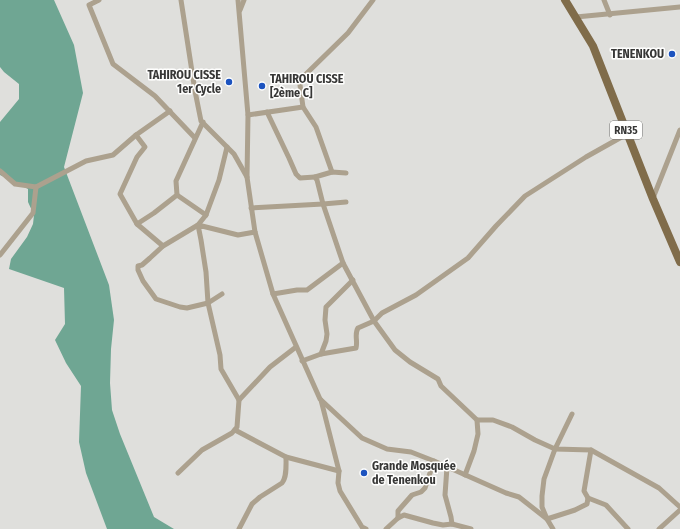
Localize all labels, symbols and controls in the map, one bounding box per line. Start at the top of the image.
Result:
place label: TENENKOU [611,47,664,61]
marker: TENENKOU [667,49,677,59]
place label: TAHIROU CISSE 1er Cycle [148,68,221,96]
place label: TAHIROU CISSE [2ème C] [270,72,344,100]
marker: TAHIROU CISSE 1er Cycle [224,77,234,87]
marker: TAHIROU CISSE [2ème C] [257,81,267,91]
road number: RN35 [610,121,642,139]
place label: Grande Mosquée de Tenenkou [372,459,456,487]
marker: Grande Mosquée de Tenenkou [359,468,369,478]

